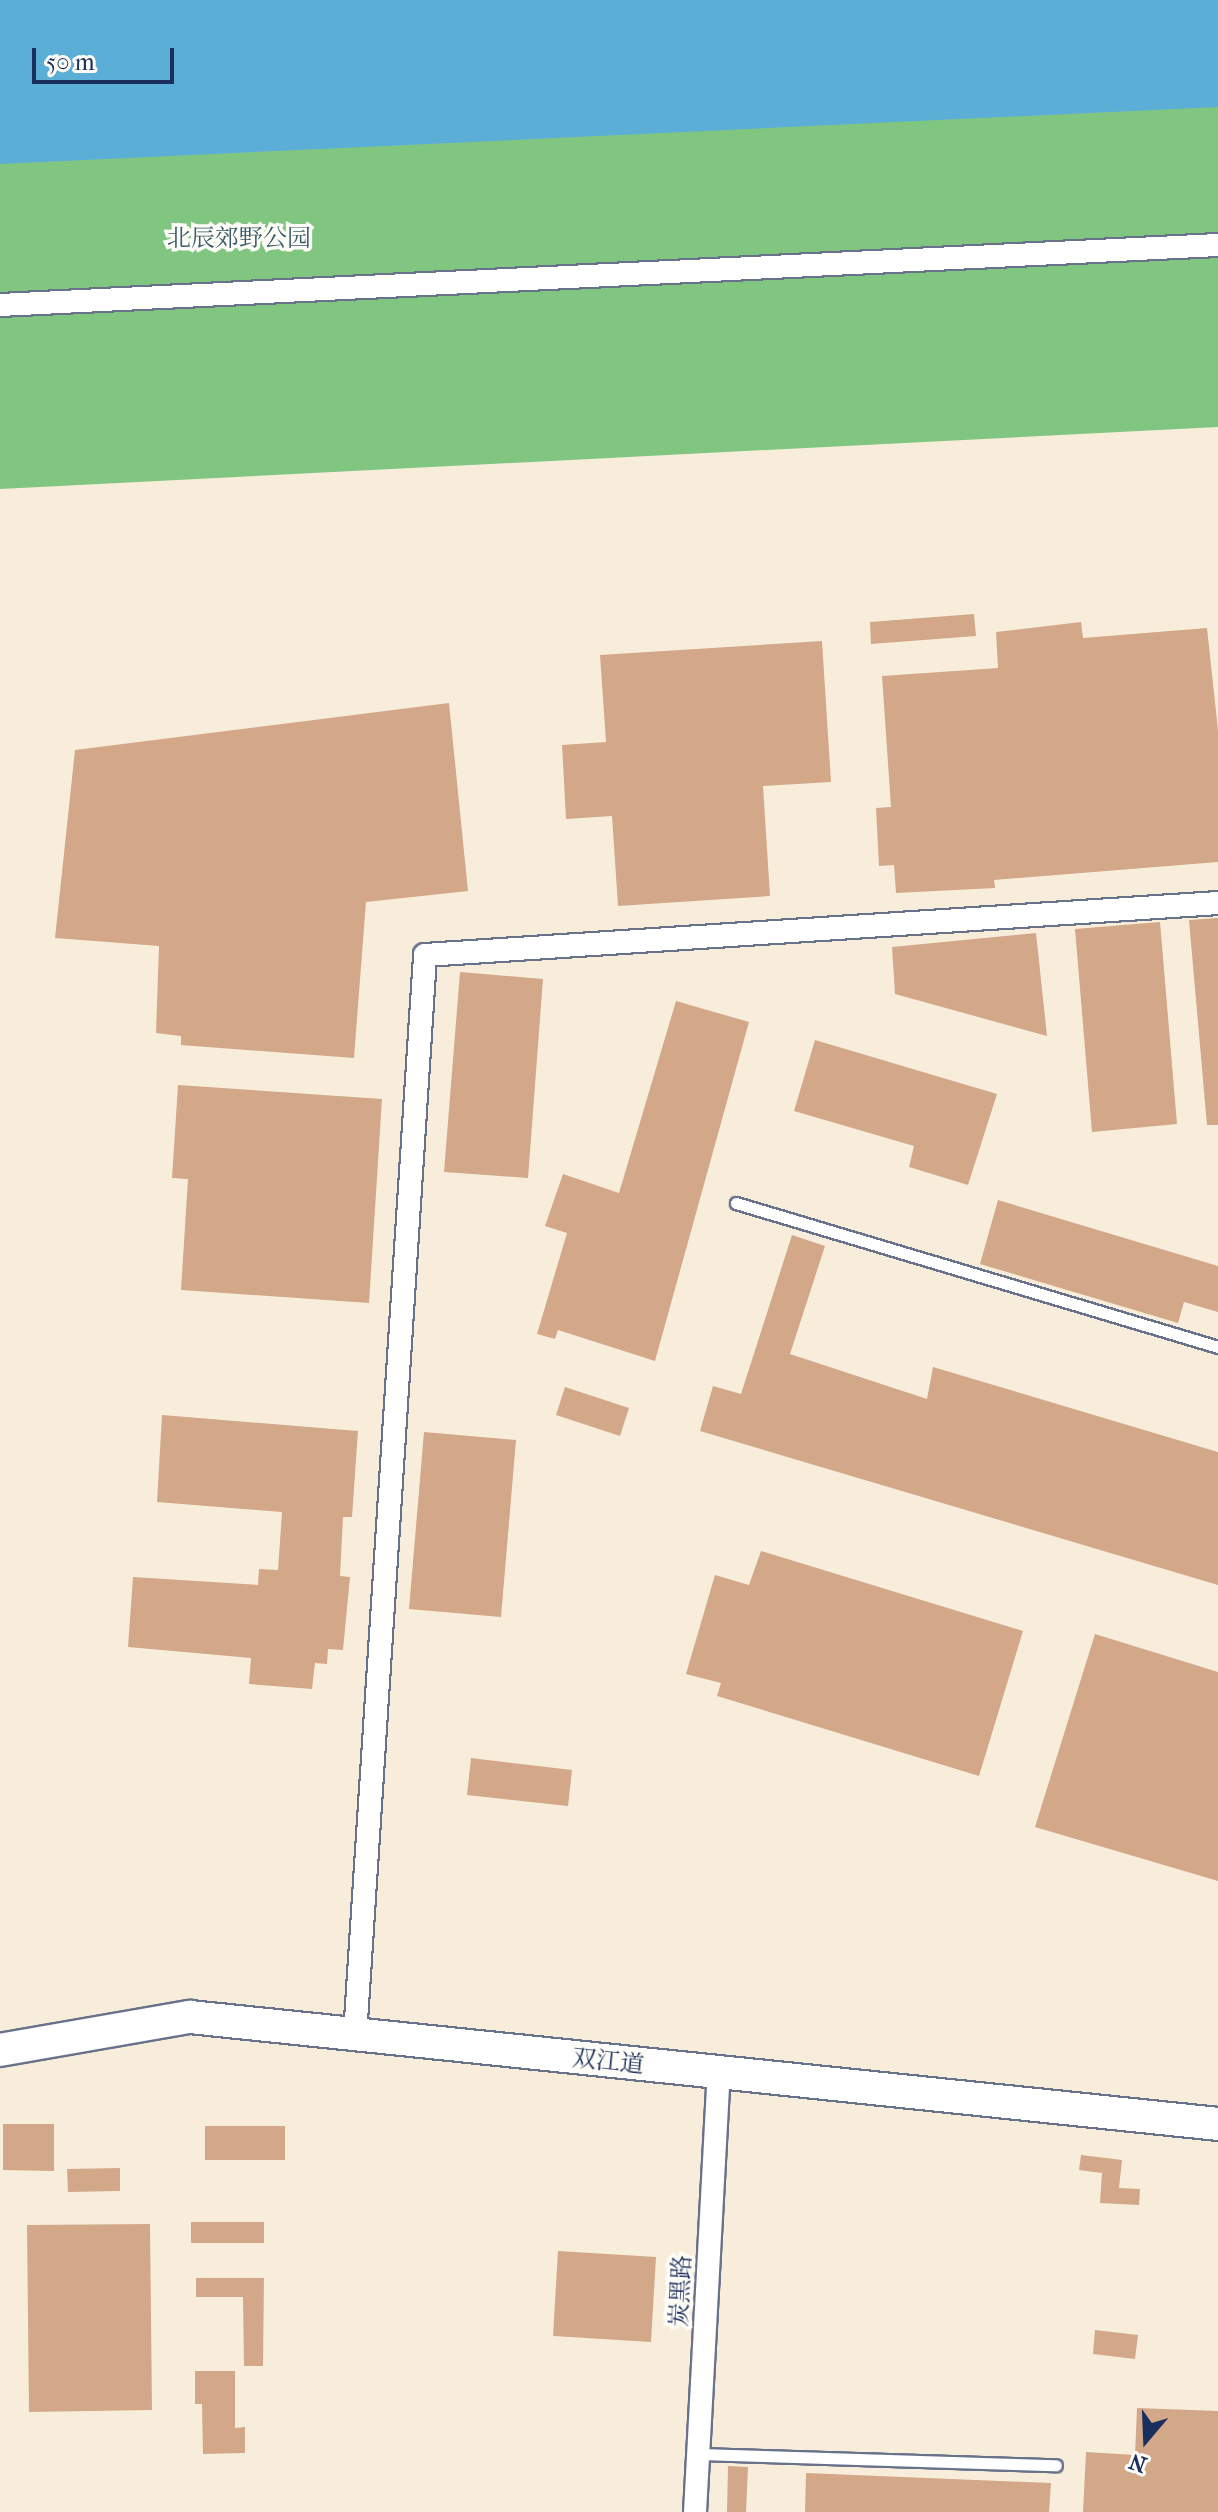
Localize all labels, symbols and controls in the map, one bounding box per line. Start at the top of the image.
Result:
scale bar [36,32,178,82]
text: 50 m [46,48,95,76]
park label: 北辰郊野公园 [167,225,311,253]
street label: 双江道 [571,2044,645,2080]
street label: 炭黑路 [665,2254,697,2328]
north arrow [1106,2400,1186,2480]
text: N [1126,2448,1150,2478]

